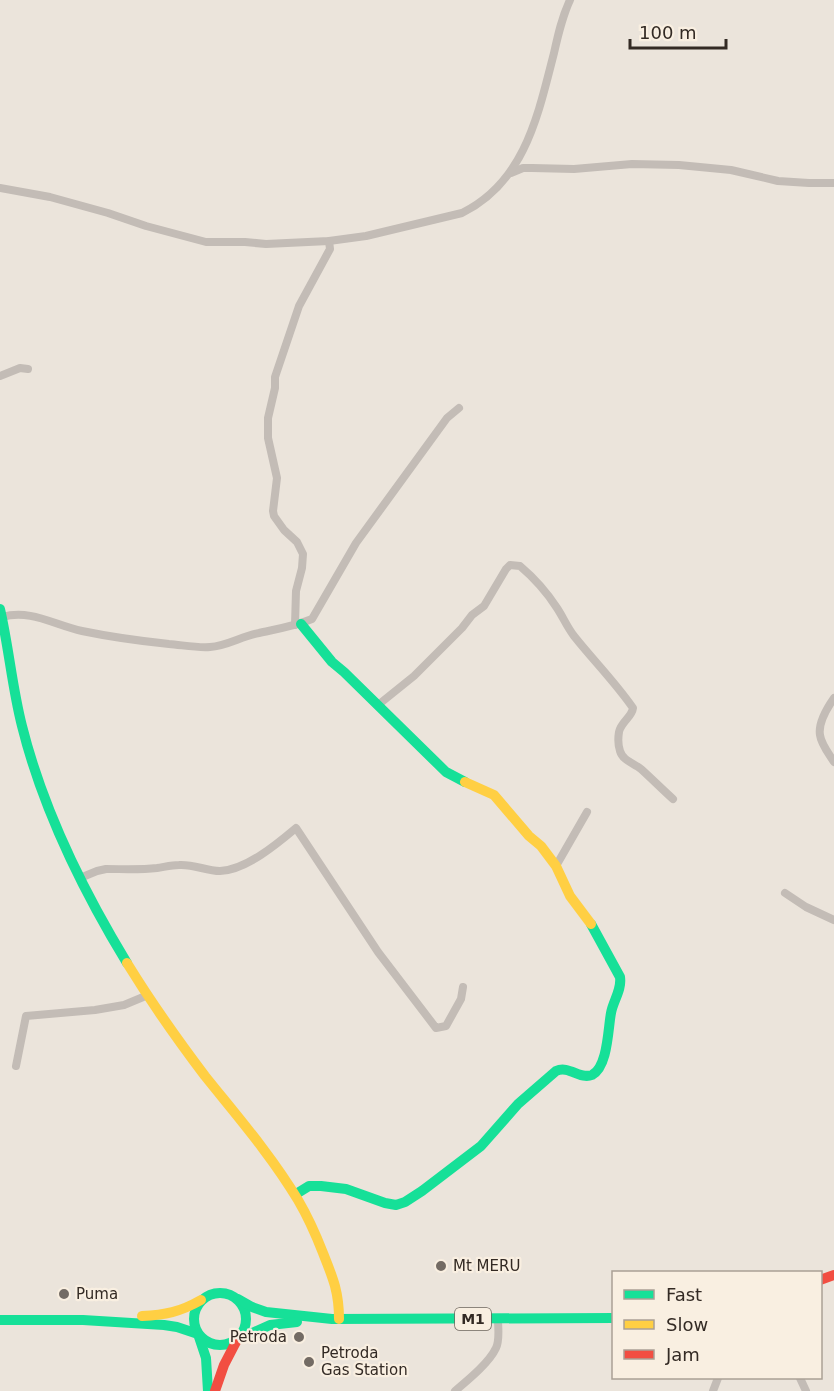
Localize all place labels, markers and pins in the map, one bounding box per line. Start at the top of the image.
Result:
place label: Mt MERU [453,1257,520,1275]
marker: Mt MERU [434,1259,448,1273]
place label: Puma [76,1285,118,1303]
marker: Puma [57,1287,71,1301]
place label: Petroda [230,1328,287,1346]
marker: Petroda [292,1330,306,1344]
place label: Petroda Gas Station [321,1344,408,1379]
marker: Petroda Gas Station [302,1355,316,1369]

